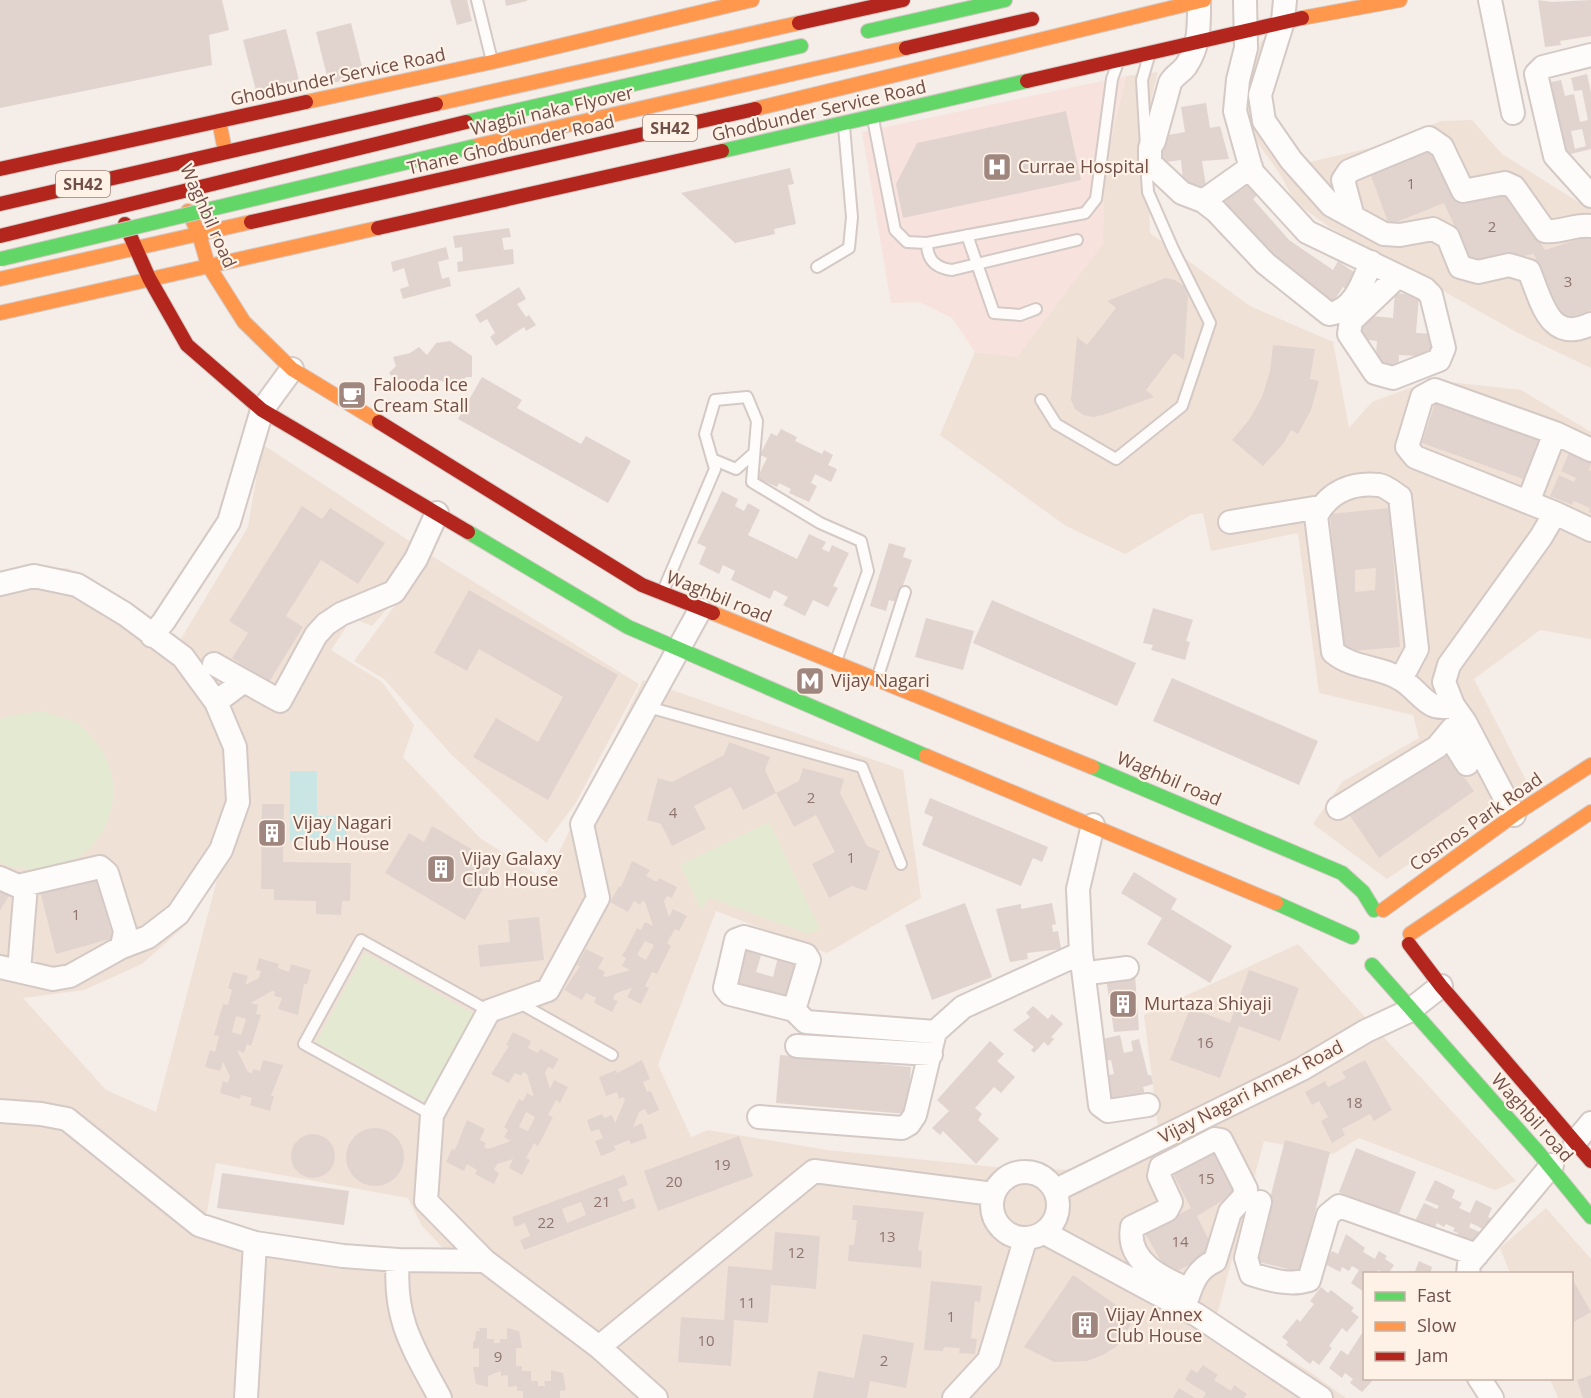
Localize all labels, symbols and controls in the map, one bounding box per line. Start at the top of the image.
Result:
street label: Ghodbunder Service Road [228,41,448,111]
street label: Ghodbunder Service Road [709,74,928,146]
street label: Wagbil naka Flyover [468,79,636,140]
street label: Thane Ghodbunder Road [405,108,617,180]
road number: SH42 [643,115,697,141]
hospital icon: Currae Hospital [981,151,1013,183]
place label: Currae Hospital [1018,154,1149,178]
street label: Waghbil road [175,160,243,271]
road number: SH42 [56,171,110,197]
house number: 1 [1407,173,1415,193]
house number: 2 [1488,216,1496,236]
house number: 3 [1564,271,1572,291]
place label: Falooda Ice Cream Stall [373,372,469,417]
cafe icon: Falooda Ice Cream Stall [336,379,368,411]
street label: Waghbil road [663,564,776,628]
metro station icon: Vijay Nagari [794,665,826,697]
place label: Vijay Nagari [831,668,930,692]
street label: Waghbil road [1113,745,1225,811]
street label: Cosmos Park Road [1404,766,1547,876]
house number: 2 [807,787,815,807]
house number: 4 [669,802,678,822]
place label: Vijay Nagari Club House [293,810,392,855]
building icon: Vijay Nagari Club House [256,817,288,849]
place label: Vijay Galaxy Club House [462,846,563,891]
house number: 1 [847,847,855,867]
building icon: Vijay Galaxy Club House [425,853,457,885]
house number: 1 [72,904,80,924]
building icon: Murtaza Shiyaji [1107,988,1139,1020]
place label: Murtaza Shiyaji [1144,991,1272,1015]
house number: 16 [1196,1032,1214,1052]
street label: Vijay Nagari Annex Road [1154,1034,1347,1148]
street label: Waghbil road [1487,1068,1579,1167]
house number: 18 [1345,1092,1363,1112]
house number: 19 [713,1154,731,1174]
house number: 15 [1197,1168,1215,1188]
house number: 20 [665,1171,683,1191]
house number: 21 [593,1191,611,1211]
house number: 22 [537,1212,555,1232]
house number: 13 [878,1226,896,1246]
house number: 14 [1171,1231,1189,1251]
house number: 12 [787,1242,805,1262]
legend [1363,1272,1573,1380]
text: Fast [1417,1283,1451,1307]
house number: 11 [738,1292,756,1312]
place label: Vijay Annex Club House [1106,1302,1203,1347]
house number: 1 [947,1306,955,1326]
building icon: Vijay Annex Club House [1069,1309,1101,1341]
text: Slow [1417,1313,1456,1337]
house number: 10 [697,1330,715,1350]
text: Jam [1415,1343,1449,1367]
house number: 9 [494,1346,502,1366]
house number: 2 [880,1350,888,1370]

